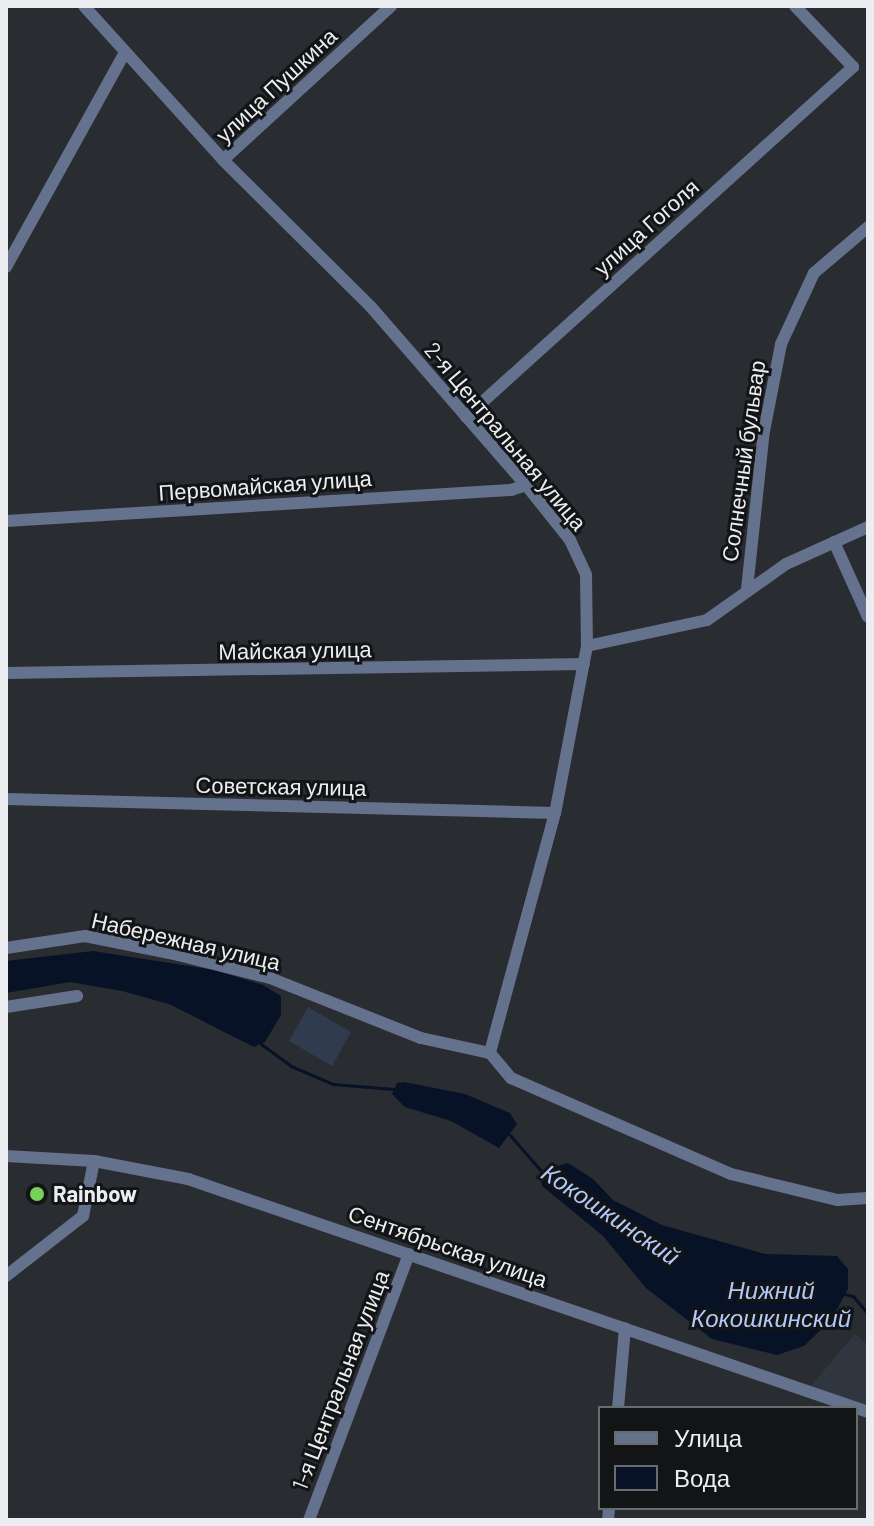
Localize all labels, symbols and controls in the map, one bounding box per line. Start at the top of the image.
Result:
street label: улица Пушкина [210,22,342,148]
street label: улица Гоголя [588,173,704,281]
street label: 2-я Центральная улица [420,337,592,535]
street label: Солнечный бульвар [716,359,770,563]
street label: Первомайская улица [157,464,373,506]
street label: Майская улица [218,635,372,665]
street label: Советская улица [195,771,367,801]
street label: Набережная улица [89,906,283,976]
water label: Кокошкинский [537,1157,685,1271]
place label: Rainbow [53,1181,137,1207]
marker: Rainbow [28,1185,46,1203]
street label: Сентябрьская улица [345,1200,551,1292]
street label: 1-я Центральная улица [286,1266,394,1494]
water label: Нижний Кокошкинский [691,1276,851,1332]
legend [598,1406,858,1510]
text: Улица [674,1423,742,1452]
text: Вода [674,1463,730,1492]

